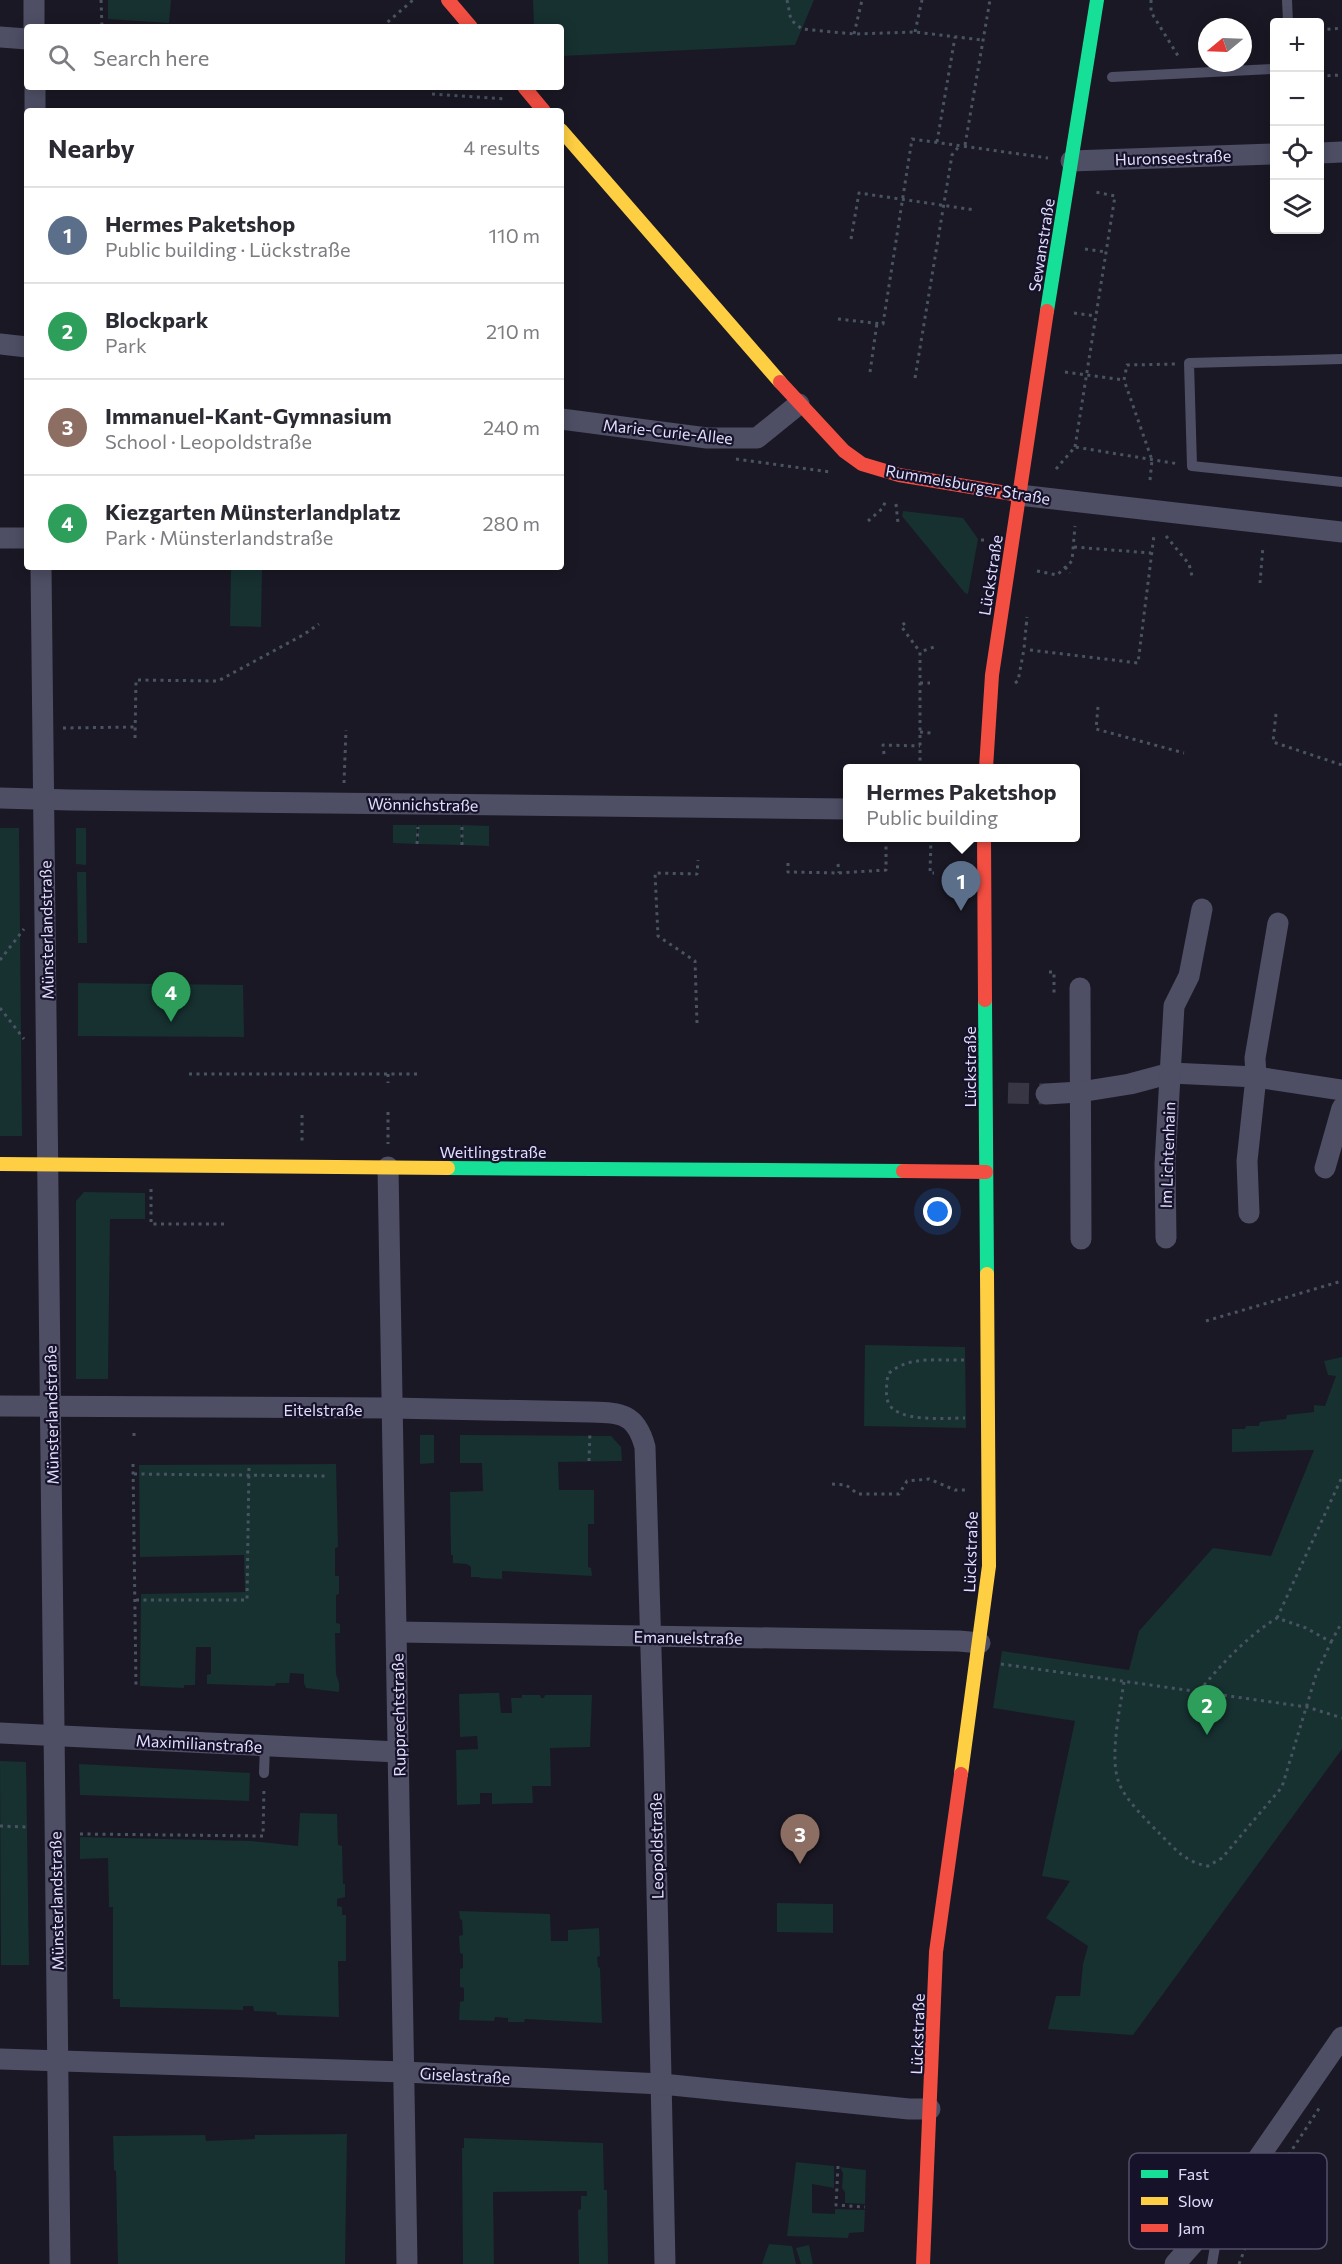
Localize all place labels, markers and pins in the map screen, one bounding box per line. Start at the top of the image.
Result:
pin: 1 [942,862,980,911]
pin: 4 [152,972,190,1022]
pin: 2 [1188,1686,1226,1735]
pin: 3 [780,1814,820,1864]

